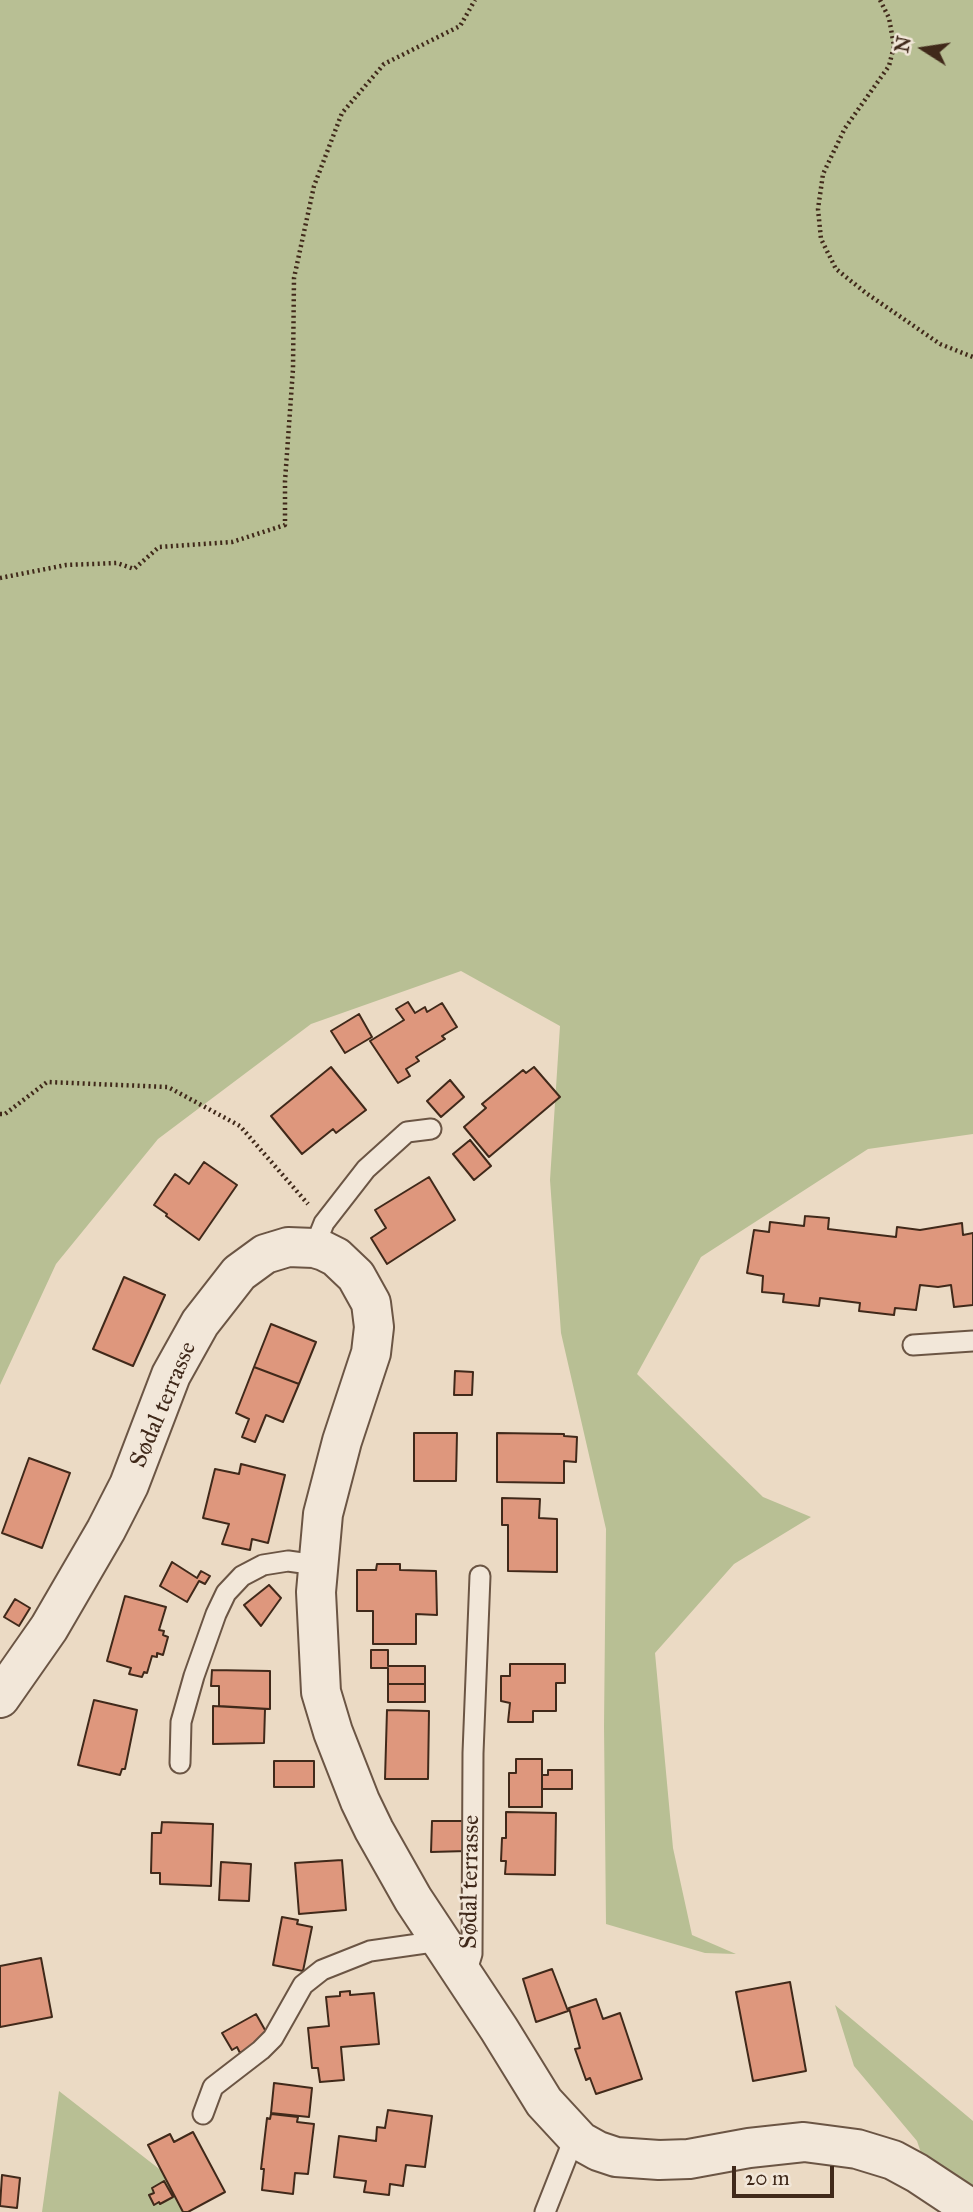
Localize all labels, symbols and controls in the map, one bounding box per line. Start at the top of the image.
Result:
north arrow [889,14,959,84]
text: N [890,34,916,55]
street label: Sødal terrasse [125,1338,203,1472]
street label: Sødal terrasse [455,1815,487,1949]
scale bar [735,2152,836,2196]
text: 20 m [745,2165,790,2191]

